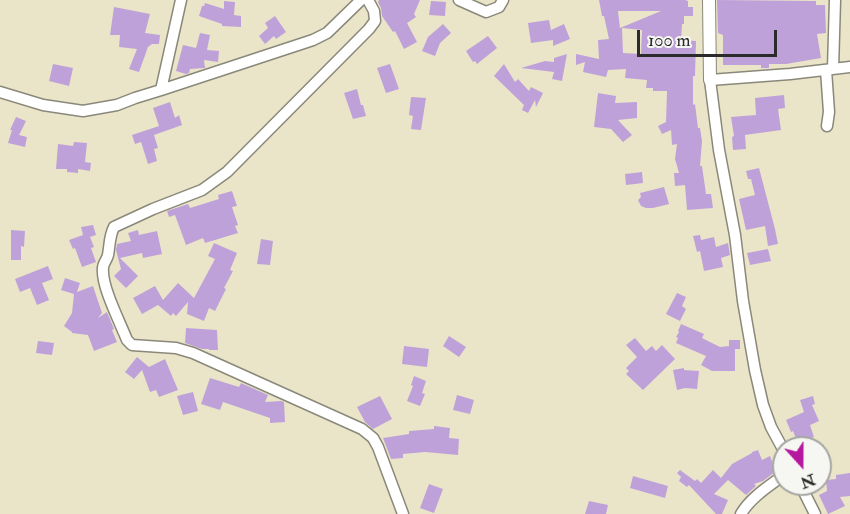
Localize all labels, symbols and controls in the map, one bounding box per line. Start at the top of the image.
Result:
scale bar [640,18,780,56]
text: 100 m [648,29,691,52]
north arrow [772,436,832,496]
text: N [797,469,818,493]

